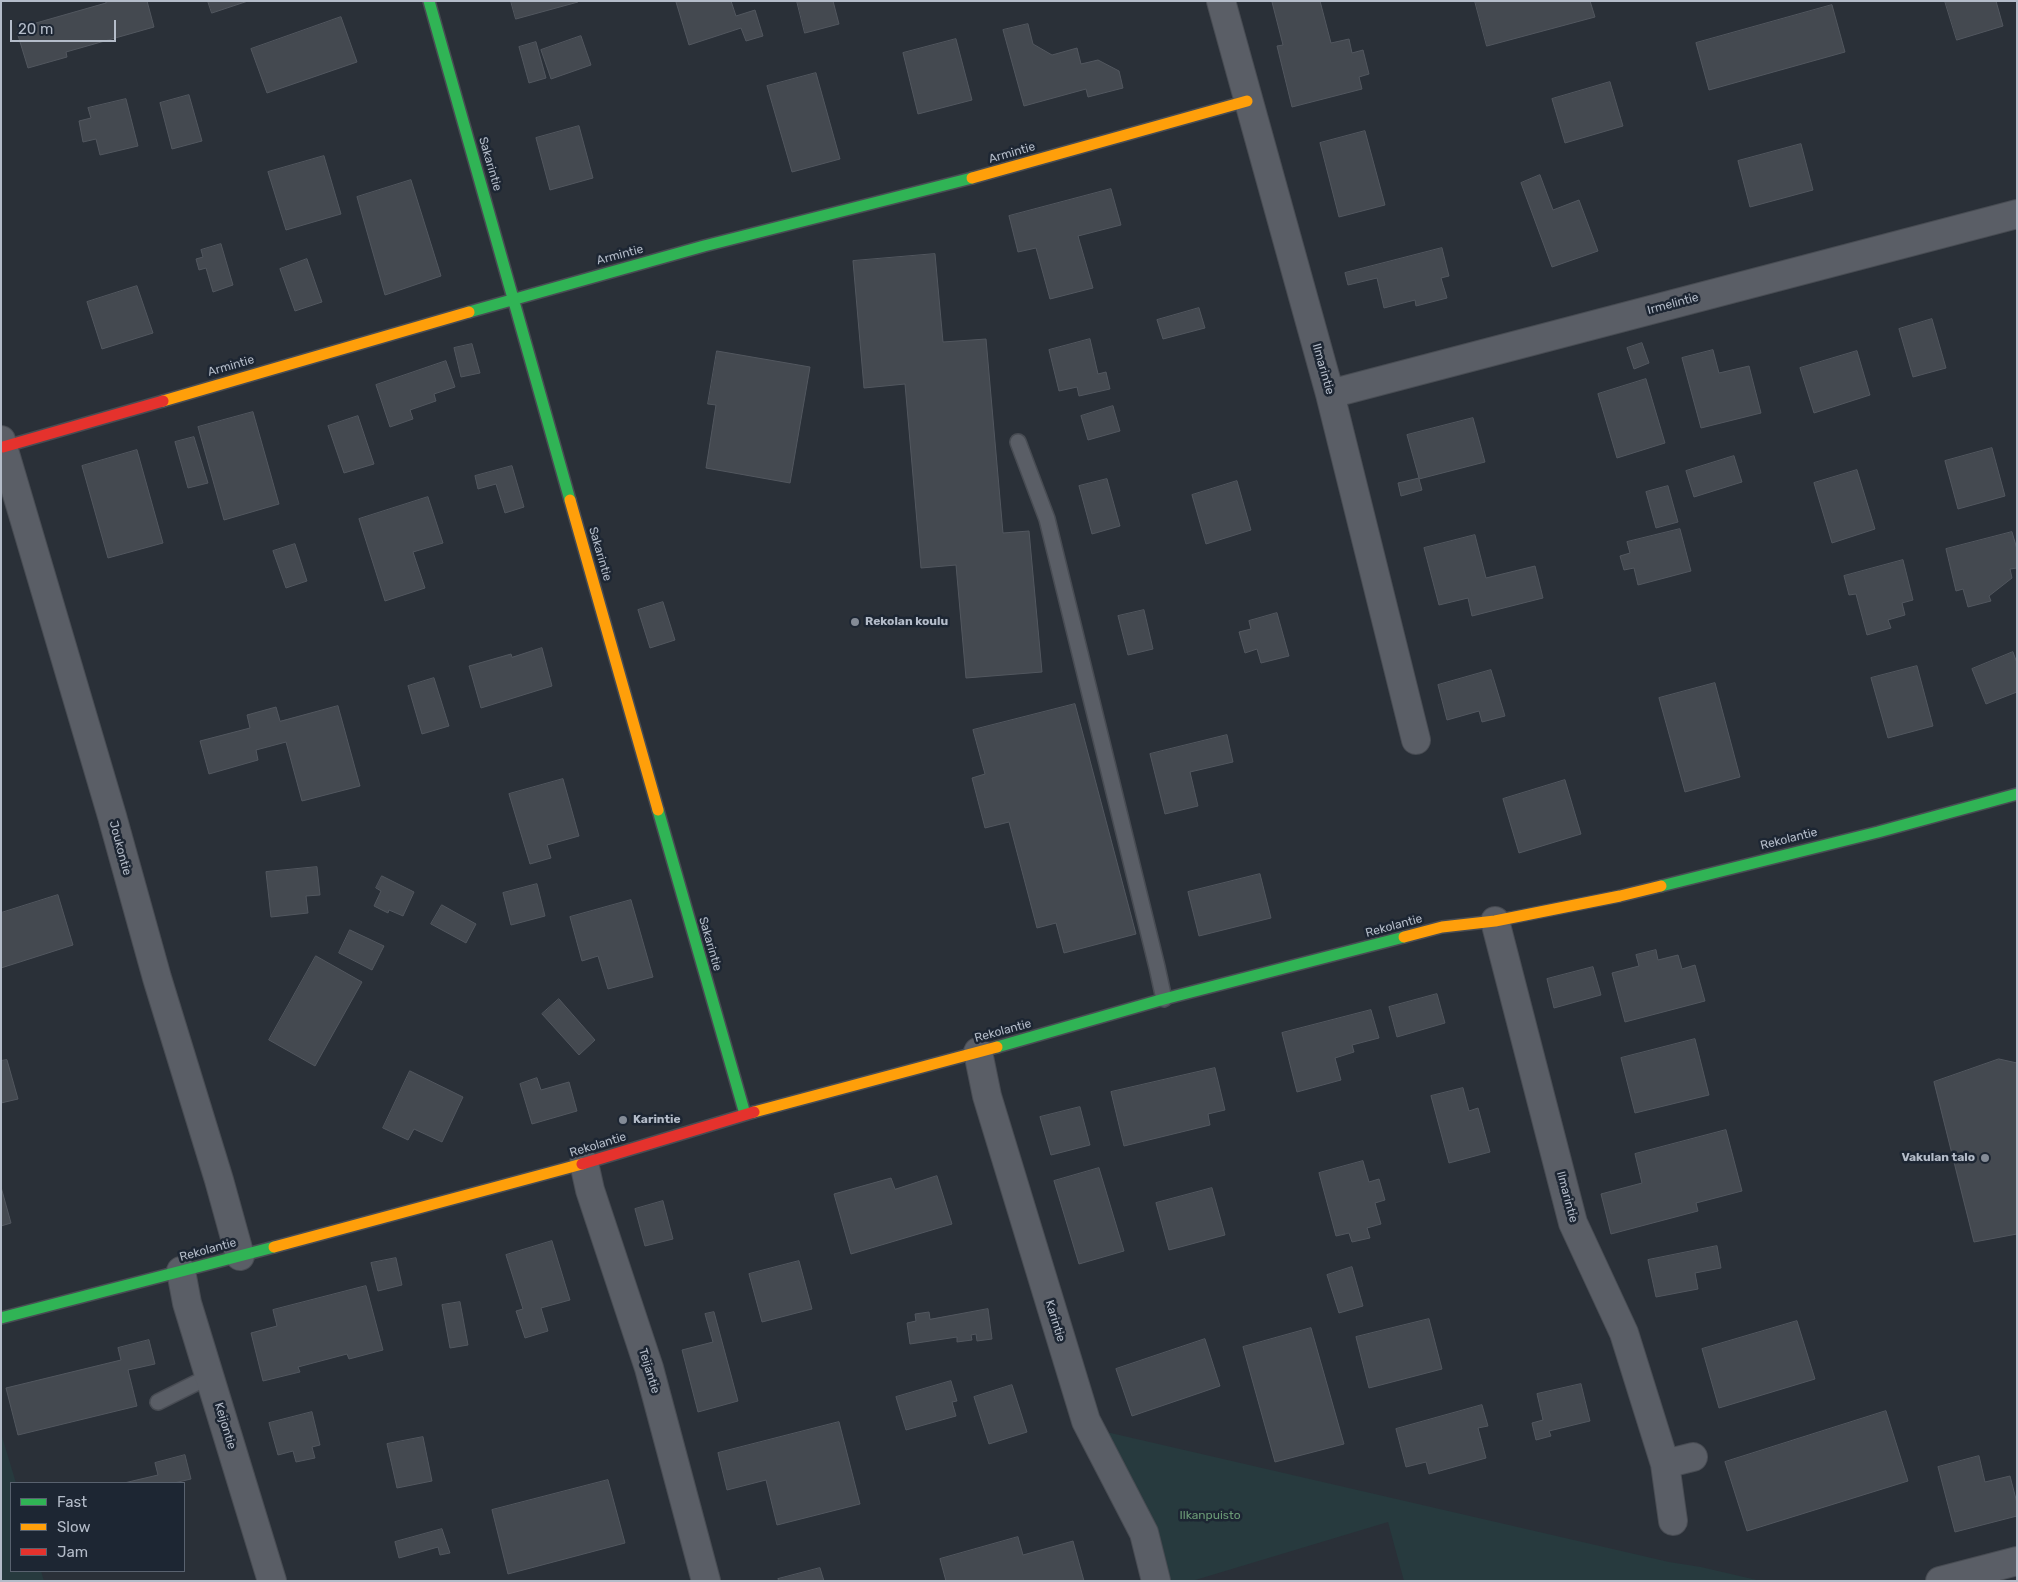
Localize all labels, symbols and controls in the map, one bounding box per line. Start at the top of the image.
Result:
scale bar [12,10,119,42]
text: 20 m [18,20,53,38]
street label: Sakarintie [475,135,505,193]
street label: Armintie [987,140,1037,166]
street label: Armintie [595,242,645,268]
street label: Irmelintie [1646,290,1700,318]
street label: Ilmarintie [1309,342,1337,396]
street label: Armintie [206,353,256,379]
street label: Sakarintie [585,525,615,583]
place label: Rekolan koulu [865,615,948,629]
marker: Rekolan koulu [849,616,861,628]
street label: Joukontie [106,819,134,877]
street label: Rekolantie [1759,825,1819,853]
street label: Rekolantie [1364,911,1424,941]
street label: Sakarintie [695,915,725,973]
street label: Rekolantie [973,1016,1033,1046]
place label: Karintie [633,1113,681,1127]
marker: Karintie [617,1114,629,1126]
street label: Rekolantie [568,1130,628,1160]
place label: Vakulan talo [1901,1151,1975,1165]
marker: Vakulan talo [1979,1152,1991,1164]
street label: Ilmarintie [1553,1170,1581,1224]
street label: Rekolantie [178,1235,238,1265]
street label: Karintie [1042,1298,1068,1344]
street label: Teijantie [635,1347,663,1395]
street label: Keijontie [211,1401,239,1451]
legend [10,1482,185,1572]
text: Fast [57,1493,87,1511]
park label: Ilkanpuisto [1179,1509,1241,1523]
text: Slow [57,1518,90,1536]
text: Jam [57,1543,88,1561]

